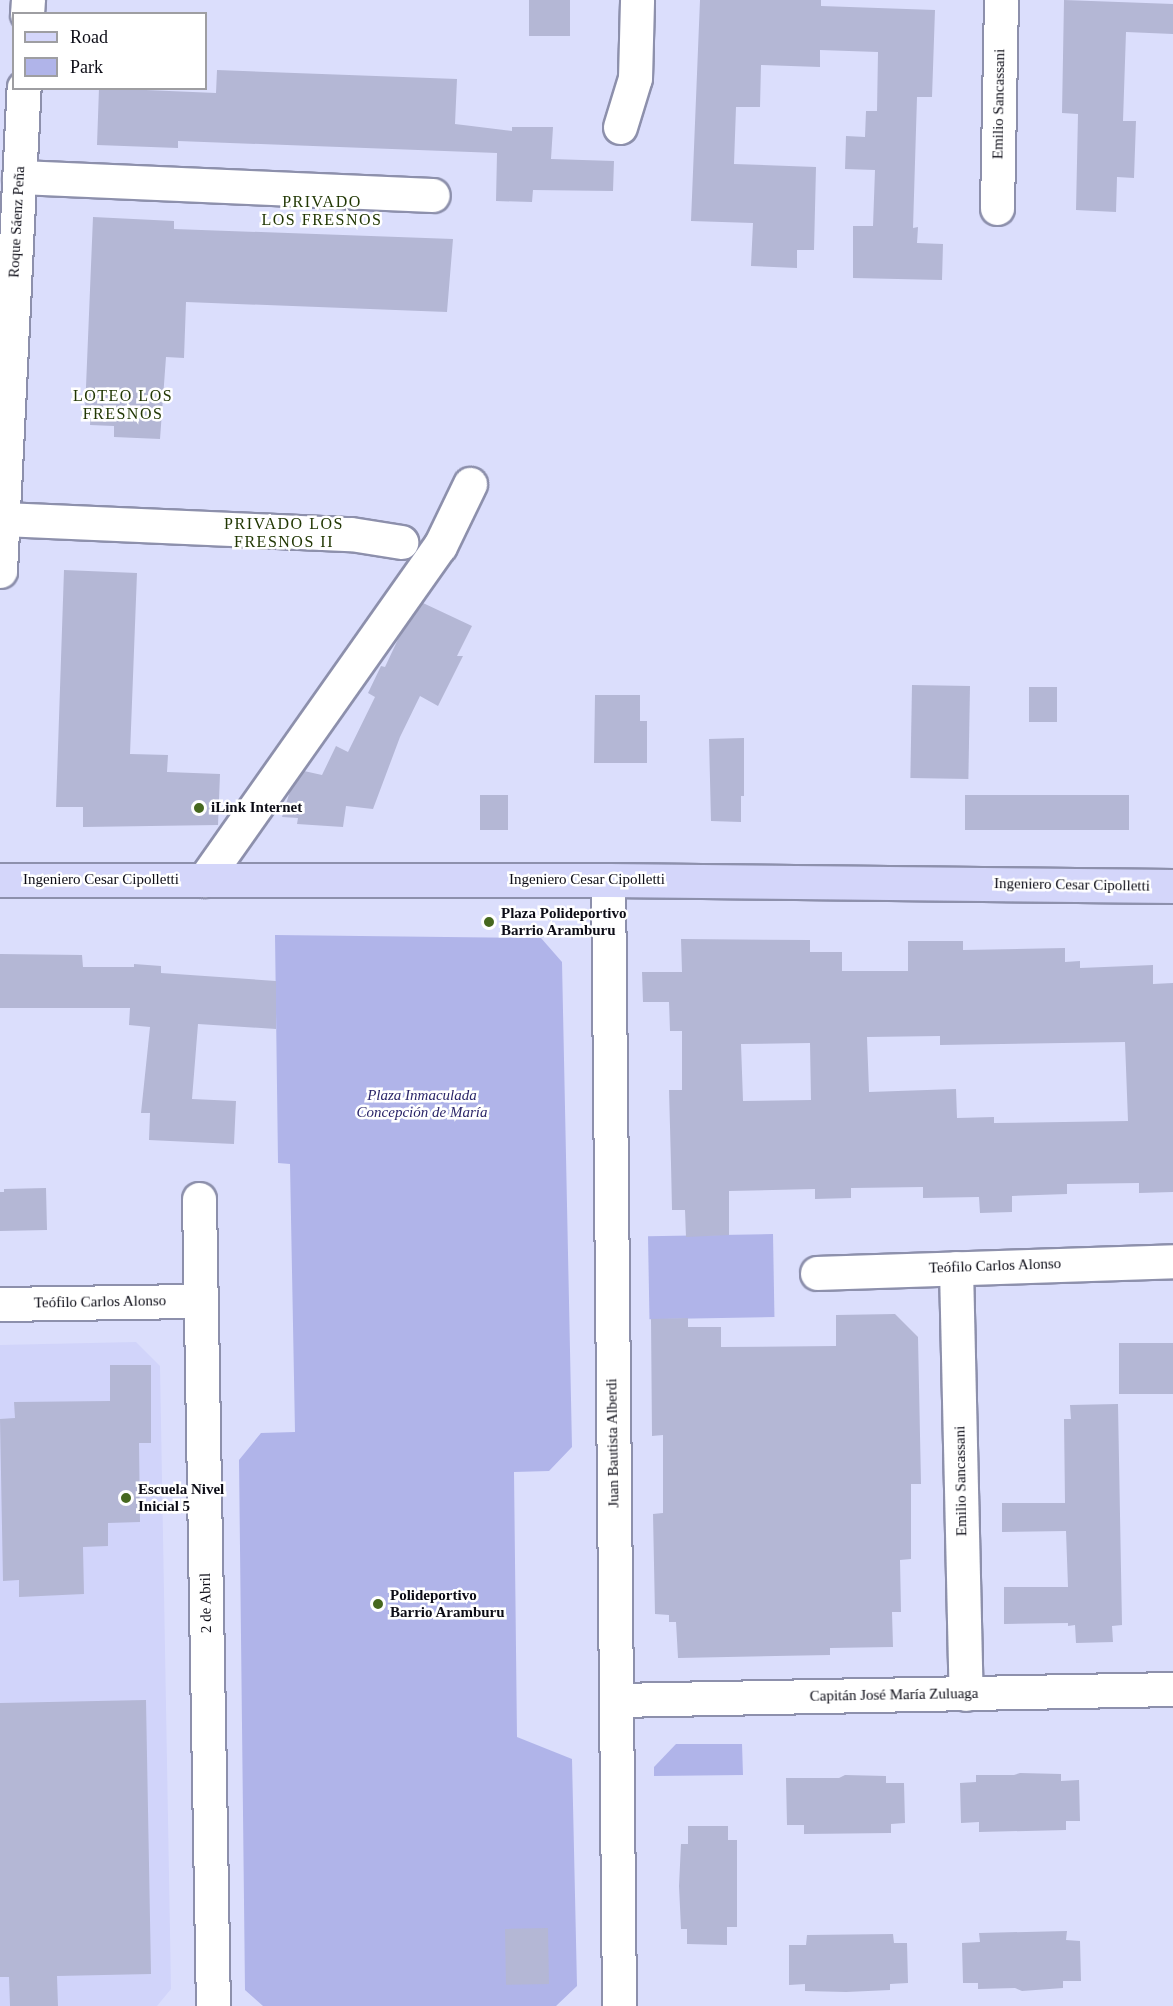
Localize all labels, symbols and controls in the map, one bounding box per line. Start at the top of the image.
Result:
legend [12,12,207,90]
text: Road [70,27,108,47]
street label: Emilio Sancassani [989,49,1009,159]
text: Park [70,57,103,77]
street label: Roque Sáenz Peña [5,166,29,278]
district label: PRIVADO LOS FRESNOS [262,192,382,230]
district label: LOTEO LOS FRESNOS [73,386,173,424]
district label: PRIVADO LOS FRESNOS II [224,514,344,552]
place label: iLink Internet [211,799,302,817]
marker: iLink Internet [192,801,206,815]
street label: Ingeniero Cesar Cipolletti [23,871,179,889]
street label: Ingeniero Cesar Cipolletti [509,871,665,889]
street label: Ingeniero Cesar Cipolletti [994,875,1150,895]
place label: Plaza Polideportivo Barrio Aramburu [501,904,626,939]
marker: Plaza Polideportivo Barrio Aramburu [482,915,496,929]
park label: Plaza Inmaculada Concepción de María [357,1086,487,1121]
street label: Teófilo Carlos Alonso [928,1255,1062,1277]
street label: Teófilo Carlos Alonso [33,1292,167,1312]
street label: Juan Bautista Alberdi [603,1378,623,1508]
street label: Emilio Sancassani [951,1426,971,1536]
place label: Escuela Nivel Inicial 5 [138,1480,224,1515]
marker: Escuela Nivel Inicial 5 [119,1491,133,1505]
street label: 2 de Abril [196,1572,216,1634]
place label: Polideportivo Barrio Aramburu [390,1586,505,1621]
marker: Polideportivo Barrio Aramburu [371,1597,385,1611]
street label: Capitán José María Zuluaga [810,1685,978,1705]

